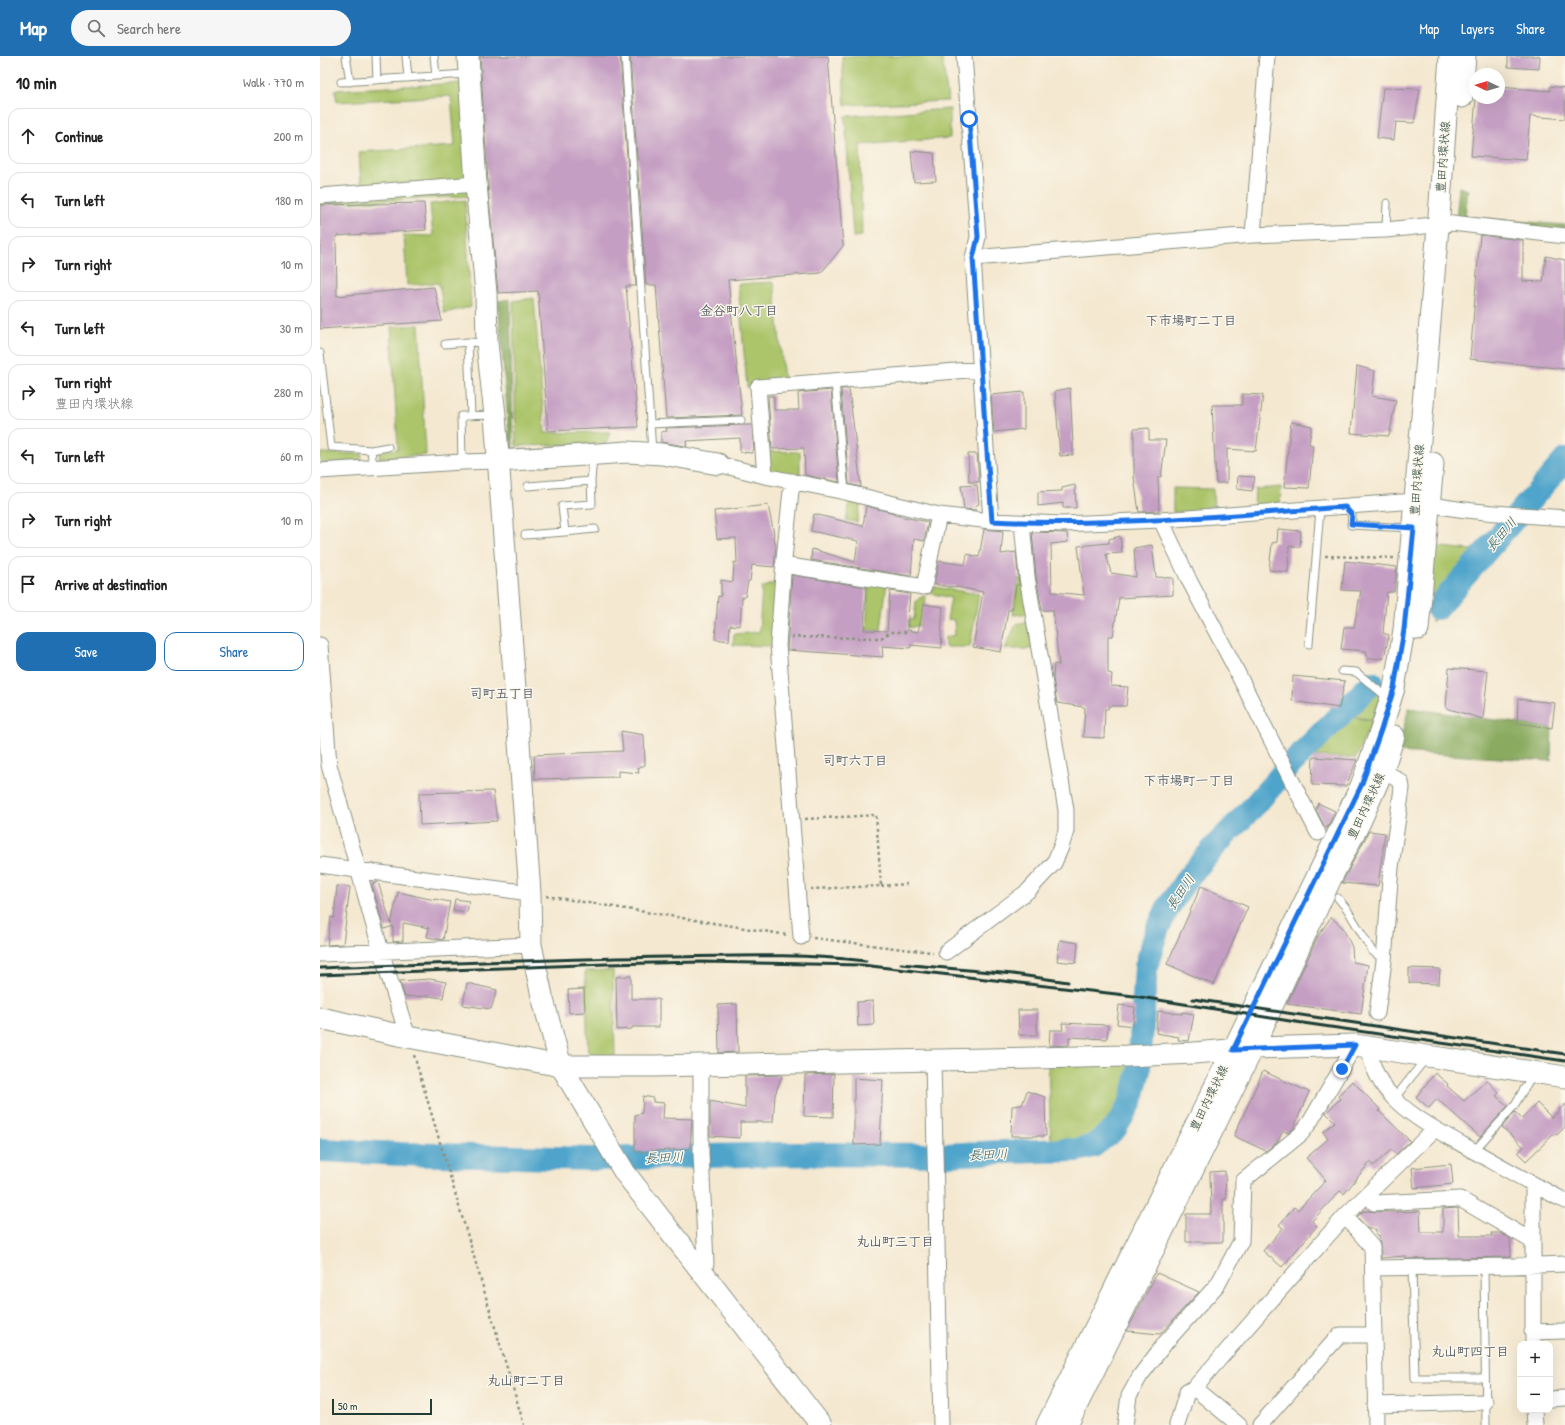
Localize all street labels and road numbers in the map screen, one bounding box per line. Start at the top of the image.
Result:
street label: 豊田内環状線 [1432,120,1453,193]
street label: 豊田内環状線 [1406,443,1427,516]
street label: 豊田内環状線 [1343,770,1388,842]
street label: 豊田内環状線 [1185,1062,1232,1134]

